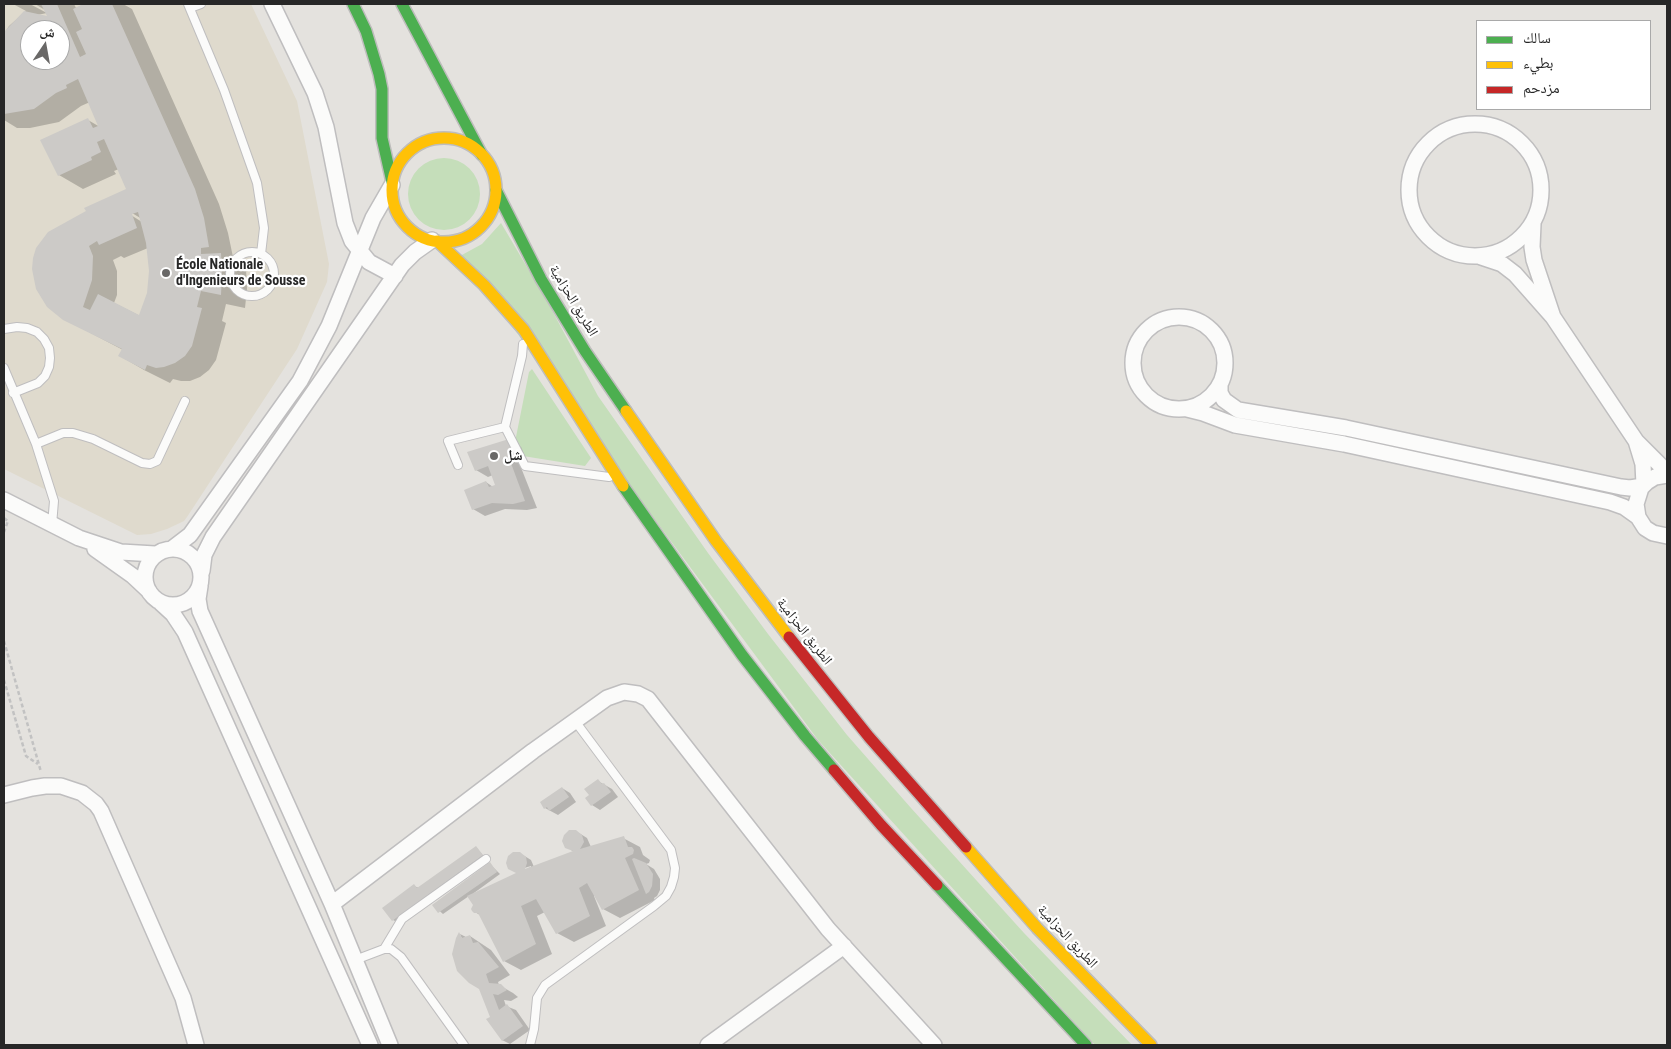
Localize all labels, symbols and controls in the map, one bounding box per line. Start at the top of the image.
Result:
north arrow [20,20,70,70]
legend [1476,20,1651,110]
text: ش [39,22,57,41]
text: سالك [1523,29,1551,47]
text: بطيء [1523,54,1553,72]
text: مزدحم [1523,79,1560,97]
place label: École Nationale d'Ingenieurs de Sousse [176,257,306,290]
street label: الطريق الحزامية [545,262,601,340]
marker: École Nationale d'Ingenieurs de Sousse [160,267,172,279]
place label: شل [504,448,522,464]
marker: شل [488,450,500,462]
street label: الطريق الحزامية [773,595,835,669]
street label: الطريق الحزامية [1034,902,1100,972]

